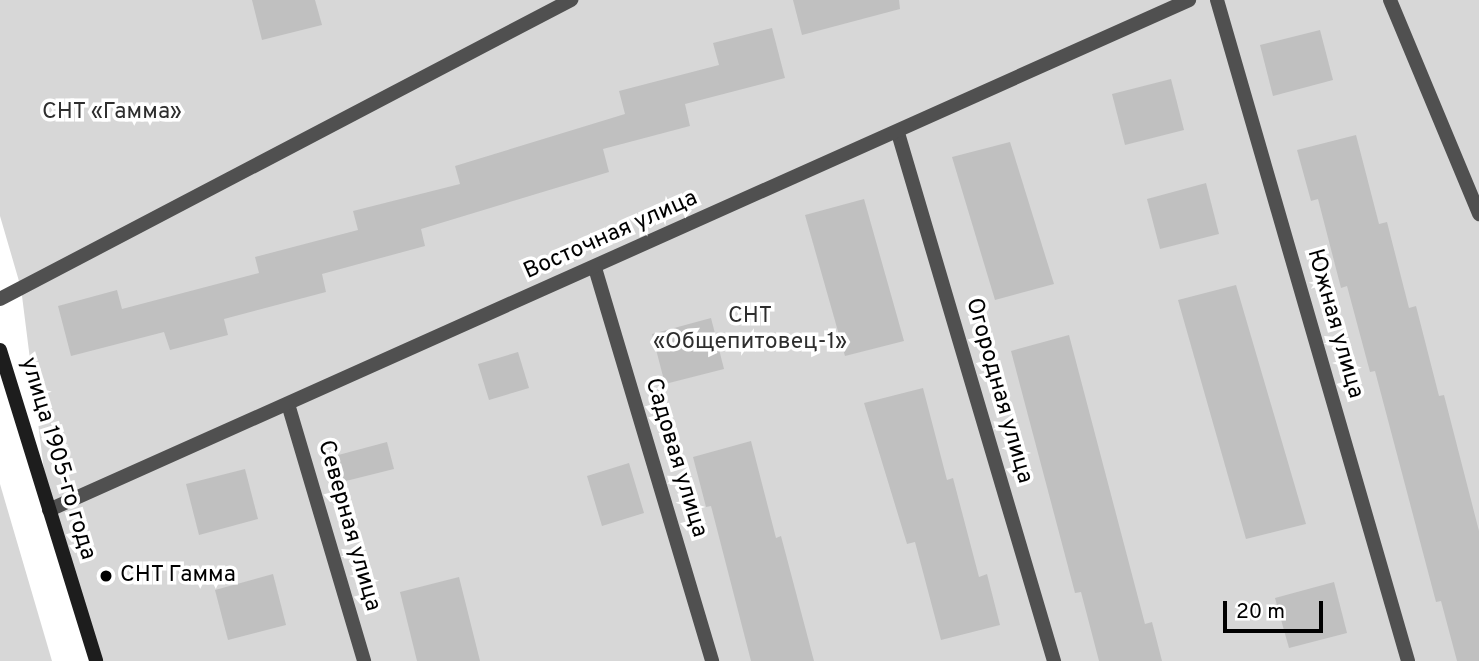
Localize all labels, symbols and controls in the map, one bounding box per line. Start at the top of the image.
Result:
park label: СНТ «Гамма» [42,99,182,127]
street label: Восточная улица [520,185,702,287]
street label: Южная улица [1300,246,1368,402]
street label: Огородная улица [958,295,1038,487]
park label: СНТ «Общепитовец-1» [653,303,847,357]
street label: улица 1905-го года [13,354,101,564]
street label: Садовая улица [638,375,712,541]
street label: Северная улица [310,437,386,615]
place label: СНТ Гамма [120,562,237,590]
marker: СНТ Гамма [98,568,114,584]
scale bar [1227,588,1327,632]
text: 20 m [1236,599,1285,626]

